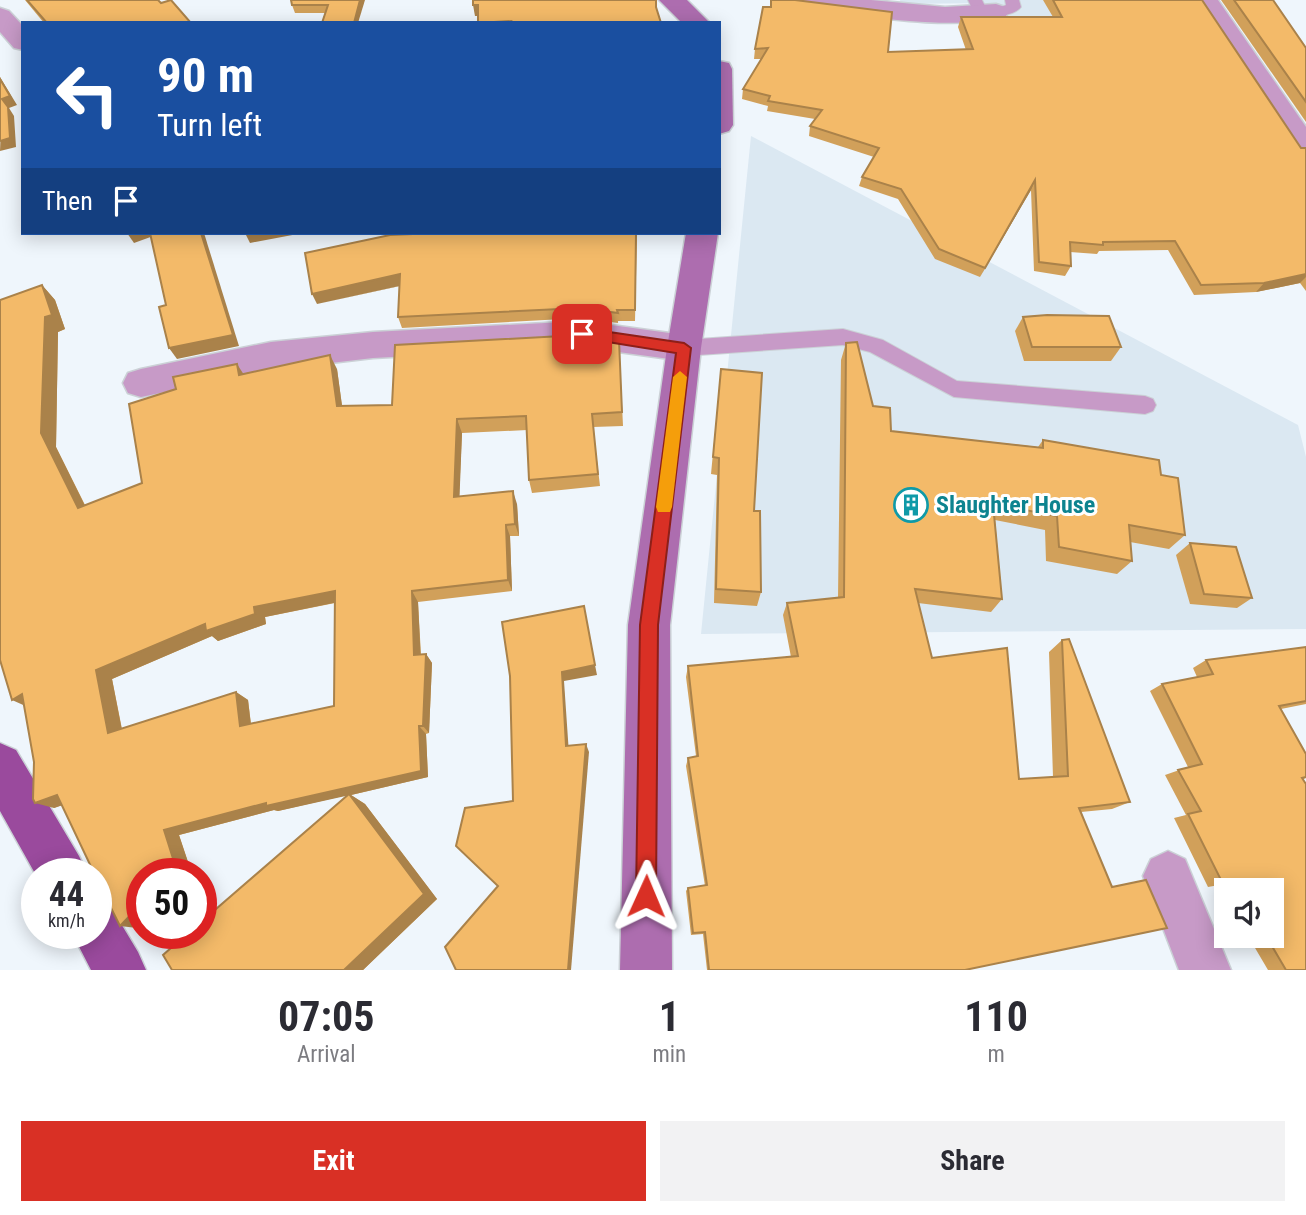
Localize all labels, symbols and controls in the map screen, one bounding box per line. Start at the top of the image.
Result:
text: 90 m [157,47,254,104]
icon: left [42,49,133,140]
text: Turn left [157,106,262,144]
icon: arrive [107,182,145,220]
text: Then [42,186,93,216]
pin [552,304,612,364]
icon: arrive [563,315,601,353]
building icon: Slaughter House [892,486,930,524]
place label: Slaughter House [936,491,1095,519]
speed limit sign: 50 [126,858,217,949]
position arrow [609,859,683,933]
text: 44 [49,874,84,915]
map controls [1214,878,1284,948]
button: sound [1214,878,1284,948]
text: km/h [48,910,85,931]
text: 07:05 [278,992,374,1041]
text: 1 [659,992,680,1041]
text: 110 [964,992,1028,1041]
text: Arrival [297,1041,355,1068]
text: min [652,1041,686,1068]
text: m [987,1041,1005,1068]
button: Exit [21,1121,646,1201]
button: Share [660,1121,1285,1201]

